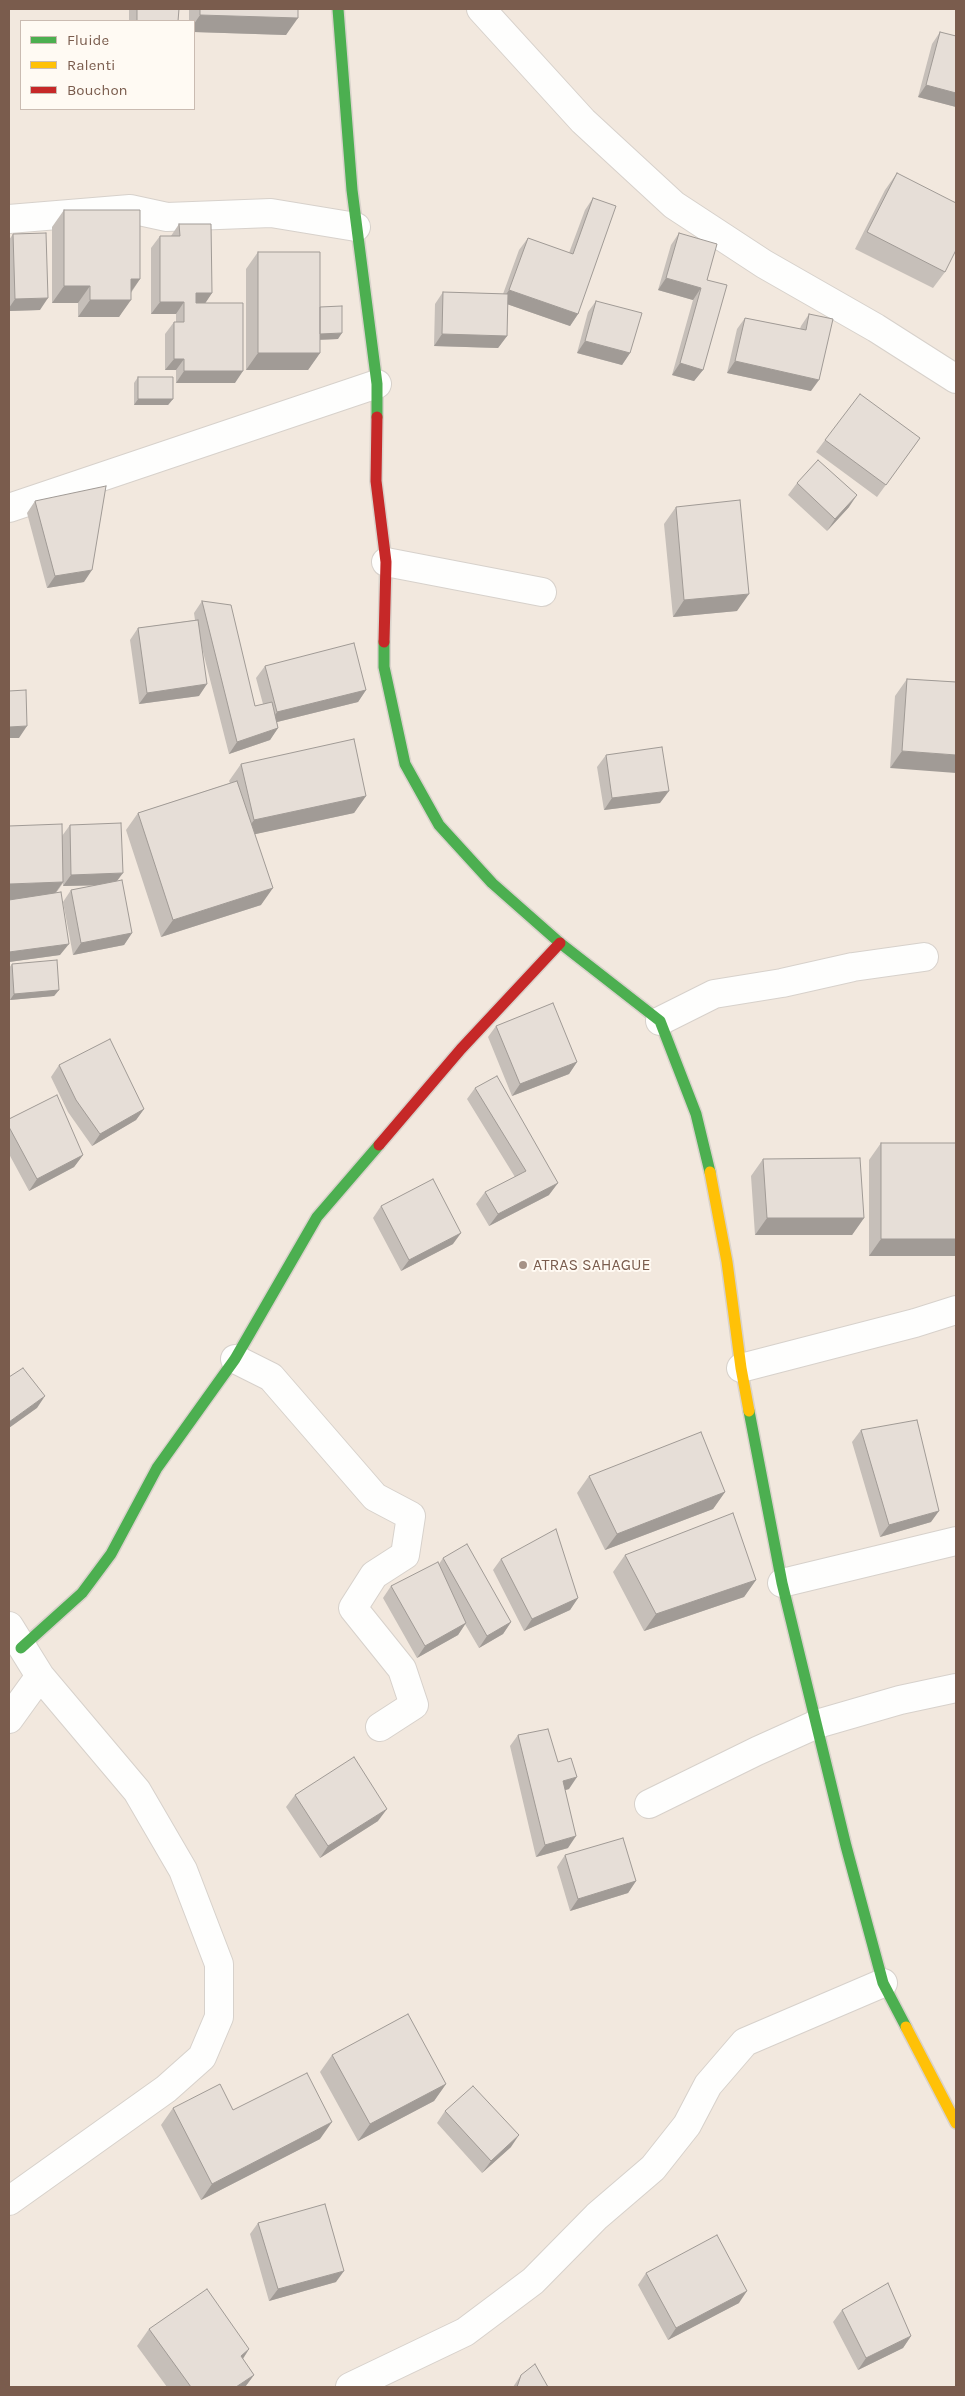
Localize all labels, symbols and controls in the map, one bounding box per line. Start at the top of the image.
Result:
legend [20,20,195,110]
text: Fluide [67,31,109,49]
text: Ralenti [67,56,116,74]
text: Bouchon [67,81,128,99]
place label: ATRAS SAHAGUE [533,1255,651,1275]
marker: ATRAS SAHAGUE [517,1259,529,1271]

